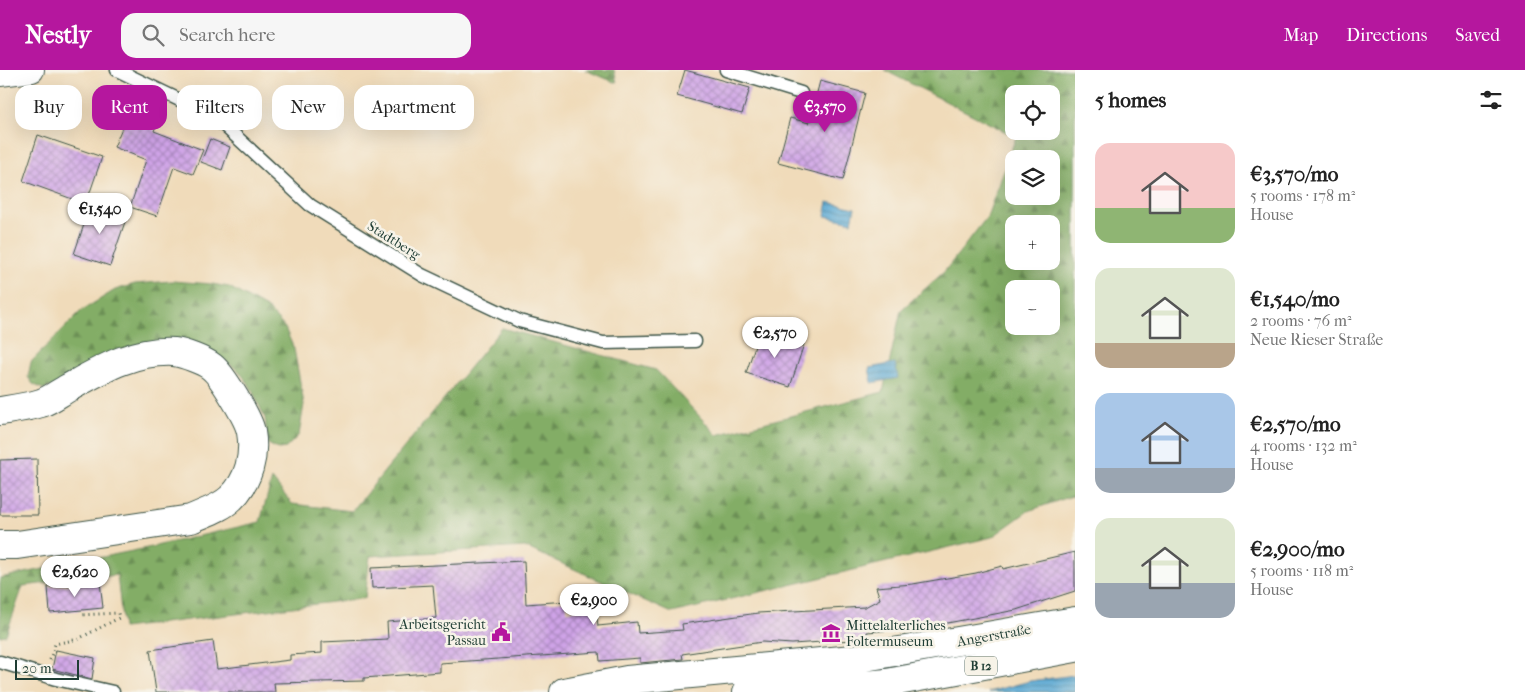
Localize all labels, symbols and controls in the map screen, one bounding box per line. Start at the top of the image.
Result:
search box [121,13,471,58]
text: Nestly [25,21,91,49]
icon: search [139,21,167,49]
text: Search here [179,24,275,46]
text: Map [1284,25,1318,46]
text: Directions [1346,25,1427,46]
text: Saved [1455,25,1500,46]
chip: Buy [15,85,82,130]
chip: Rent [92,85,167,130]
chip: Filters [177,85,262,130]
chip: New [272,85,344,130]
chip: Apartment [354,85,474,130]
map controls [1005,85,1060,335]
button: locate [1005,85,1060,140]
icon: filters [1477,86,1505,114]
text: 5 homes [1095,88,1166,112]
pin: €3,570 [784,90,866,133]
text: €3,570 [804,97,846,116]
button: layers [1005,150,1060,205]
text: €3,570/mo [1250,162,1338,186]
icon: home [1135,163,1195,223]
text: 5 rooms · 178 m² [1250,186,1355,205]
pin: €1,540 [59,192,141,235]
text: €1,540 [78,199,122,218]
text: House [1250,205,1293,224]
button: + [1005,215,1060,270]
street label: Stadtberg [364,218,424,264]
button: − [1005,280,1060,335]
text: €1,540/mo [1250,287,1340,311]
icon: home [1135,288,1195,348]
text: 2 rooms · 76 m² [1250,311,1351,330]
pin: €2,570 [734,316,816,359]
text: €2,570 [753,323,797,342]
text: Neue Rieser Straße [1250,330,1383,349]
text: €2,570/mo [1250,412,1341,436]
icon: home [1135,413,1195,473]
text: 4 rooms · 132 m² [1250,436,1357,455]
text: House [1250,455,1293,474]
text: €2,900/mo [1250,537,1345,561]
icon: home [1135,538,1195,598]
pin: €2,620 [34,556,116,598]
text: 5 rooms · 118 m² [1250,561,1353,580]
text: €2,620 [52,562,98,581]
text: House [1250,580,1293,599]
pin: €2,900 [553,584,635,626]
text: €2,900 [571,590,617,609]
place label: Arbeitsgericht Passau [398,616,486,649]
place label: Mittelalterliches Foltermuseum [846,617,946,650]
public building icon: Arbeitsgericht Passau [490,621,512,643]
street label: Angerstraße [955,621,1032,651]
museum icon: Mittelalterliches Foltermuseum [820,622,842,644]
road number: B 12 [965,656,997,676]
scale bar [15,657,79,680]
text: 20 m [22,660,52,677]

